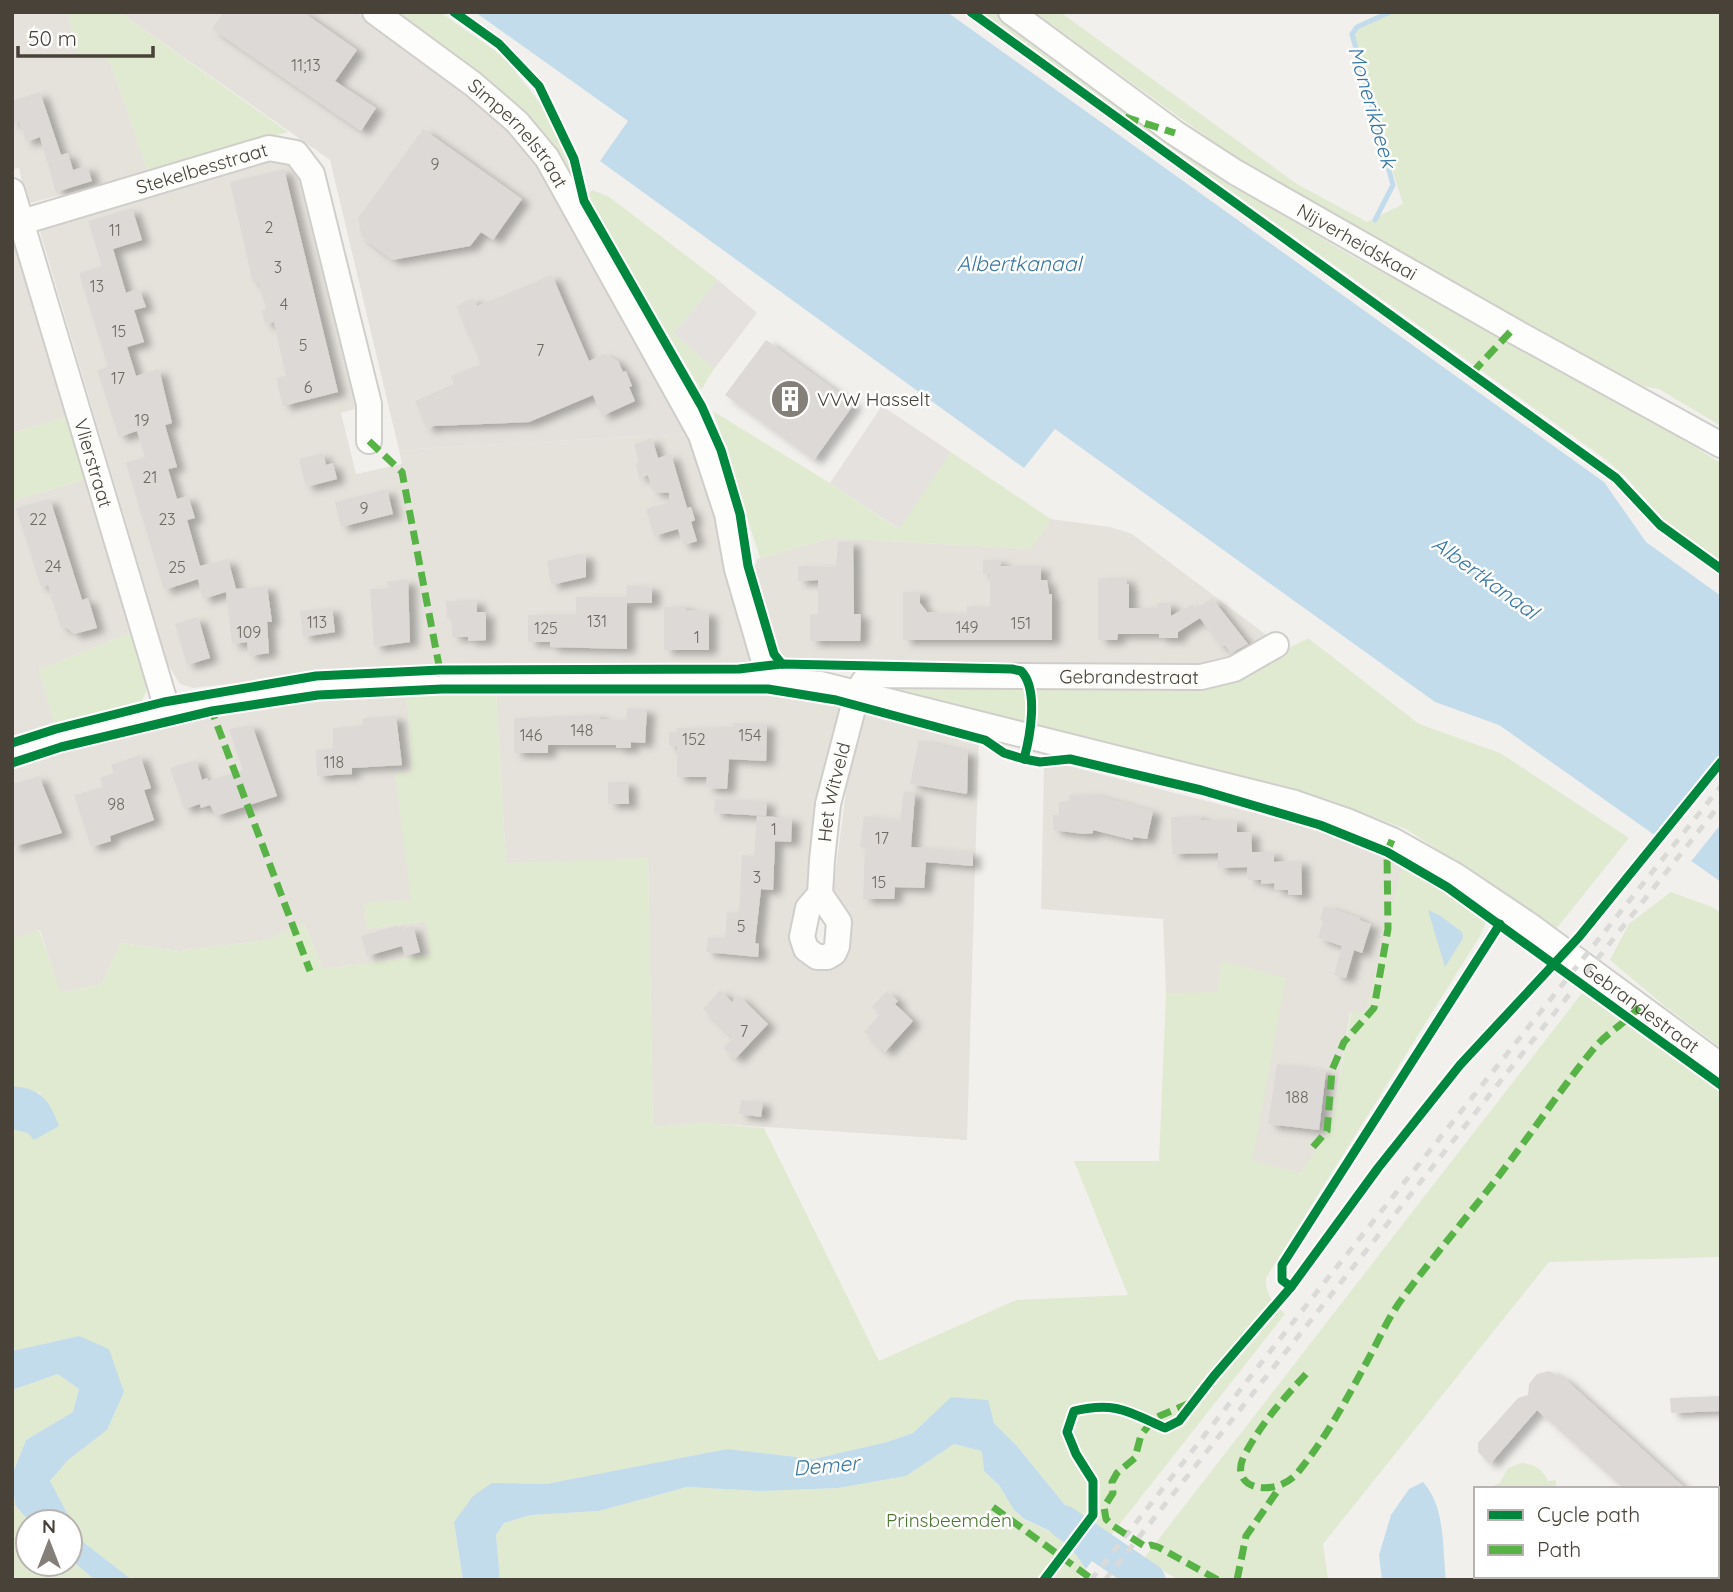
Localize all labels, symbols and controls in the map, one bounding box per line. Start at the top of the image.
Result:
scale bar [18,14,152,58]
text: 50 m [28,25,77,51]
water label: Monerikbeek [1343,43,1403,172]
house number: 11;13 [291,55,321,75]
street label: Simpernelstraat [463,73,573,192]
street label: Stekelbesstraat [133,137,270,199]
house number: 9 [431,154,440,174]
street label: Nijverheidskaai [1293,198,1422,285]
house number: 2 [265,217,274,237]
house number: 11 [109,220,121,240]
water label: Albertkanaal [957,250,1084,276]
house number: 3 [274,257,282,277]
house number: 13 [90,276,104,296]
house number: 4 [280,294,288,314]
house number: 15 [112,321,126,341]
house number: 5 [299,335,307,355]
house number: 7 [536,340,544,360]
house number: 17 [111,368,125,388]
house number: 6 [304,377,313,397]
building icon: VVW Hasselt [769,378,811,420]
place label: VVW Hasselt [817,387,930,411]
house number: 19 [135,410,149,430]
street label: Vlierstraat [69,416,118,510]
house number: 21 [143,467,157,487]
house number: 9 [360,498,369,518]
house number: 22 [29,509,47,529]
house number: 23 [158,509,176,529]
water label: Albertkanaal [1427,530,1545,626]
house number: 24 [44,556,62,576]
house number: 25 [168,557,186,577]
house number: 131 [587,611,607,631]
house number: 113 [307,612,327,632]
house number: 151 [1011,613,1031,633]
house number: 149 [956,617,978,637]
house number: 125 [534,618,558,638]
house number: 109 [237,622,261,642]
house number: 1 [694,627,700,647]
street label: Gebrandestraat [1059,664,1199,689]
house number: 148 [571,720,593,740]
house number: 146 [520,725,543,745]
house number: 154 [738,725,762,745]
house number: 152 [682,729,706,749]
street label: Het Witveld [812,740,856,843]
house number: 118 [324,752,344,772]
house number: 98 [107,794,125,814]
house number: 1 [771,819,777,839]
house number: 17 [875,828,889,848]
house number: 3 [753,867,761,887]
house number: 15 [872,872,886,892]
house number: 5 [737,916,745,936]
street label: Gebrandestraat [1578,956,1704,1058]
house number: 7 [740,1021,748,1041]
house number: 188 [1285,1087,1309,1107]
water label: Demer [792,1449,863,1481]
legend [1474,1487,1719,1578]
text: Cycle path [1537,1501,1640,1527]
north arrow [14,1508,84,1578]
park label: Prinsbeemden [886,1508,1012,1532]
text: N [42,1514,56,1538]
text: Path [1537,1536,1581,1562]

